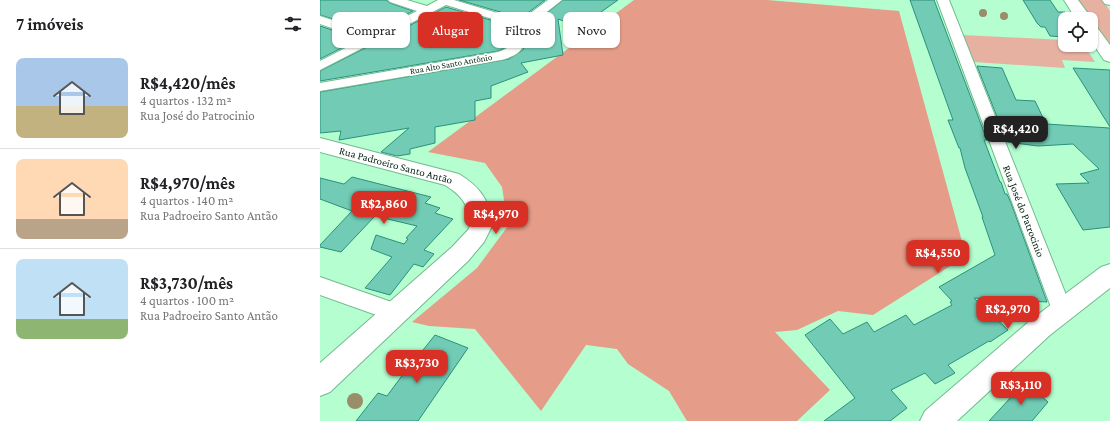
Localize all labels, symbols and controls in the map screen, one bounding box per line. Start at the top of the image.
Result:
chip: Comprar [332,12,410,48]
chip: Alugar [418,12,483,48]
chip: Filtros [491,12,555,48]
chip: Novo [563,12,620,48]
map controls [1058,12,1098,52]
button: locate [1058,12,1098,52]
icon: filters [282,13,304,35]
text: 7 imóveis [16,15,83,34]
street label: Rua Alto Santo Antônio [409,52,493,76]
icon: home [48,74,96,122]
text: R$4,420/mês [140,74,235,93]
text: 4 quartos · 132 m² [140,93,232,108]
text: Rua José do Patrocinio [140,108,255,123]
pin: R$4,420 [979,116,1053,150]
text: R$4,420 [993,121,1039,136]
street label: Rua Padroeiro Santo Antão [338,144,454,186]
street label: Rua José do Patrocinio [1000,164,1047,259]
text: R$4,970/mês [140,174,235,193]
icon: home [48,175,96,223]
pin: R$2,860 [347,191,421,225]
text: 4 quartos · 140 m² [140,193,233,208]
text: R$2,860 [360,196,408,211]
pin: R$4,970 [459,201,533,235]
text: R$4,970 [473,206,519,221]
text: Rua Padroeiro Santo Antão [140,208,278,223]
pin: R$4,550 [901,240,975,274]
text: R$4,550 [915,245,961,260]
text: R$3,730/mês [140,274,233,293]
icon: home [48,275,96,323]
text: 4 quartos · 100 m² [140,293,234,308]
pin: R$2,970 [971,296,1045,330]
text: R$2,970 [985,301,1031,316]
text: Rua Padroeiro Santo Antão [140,308,278,323]
pin: R$3,730 [380,350,454,384]
text: R$3,730 [395,355,439,370]
pin: R$3,110 [984,372,1058,406]
text: R$3,110 [1000,377,1042,392]

